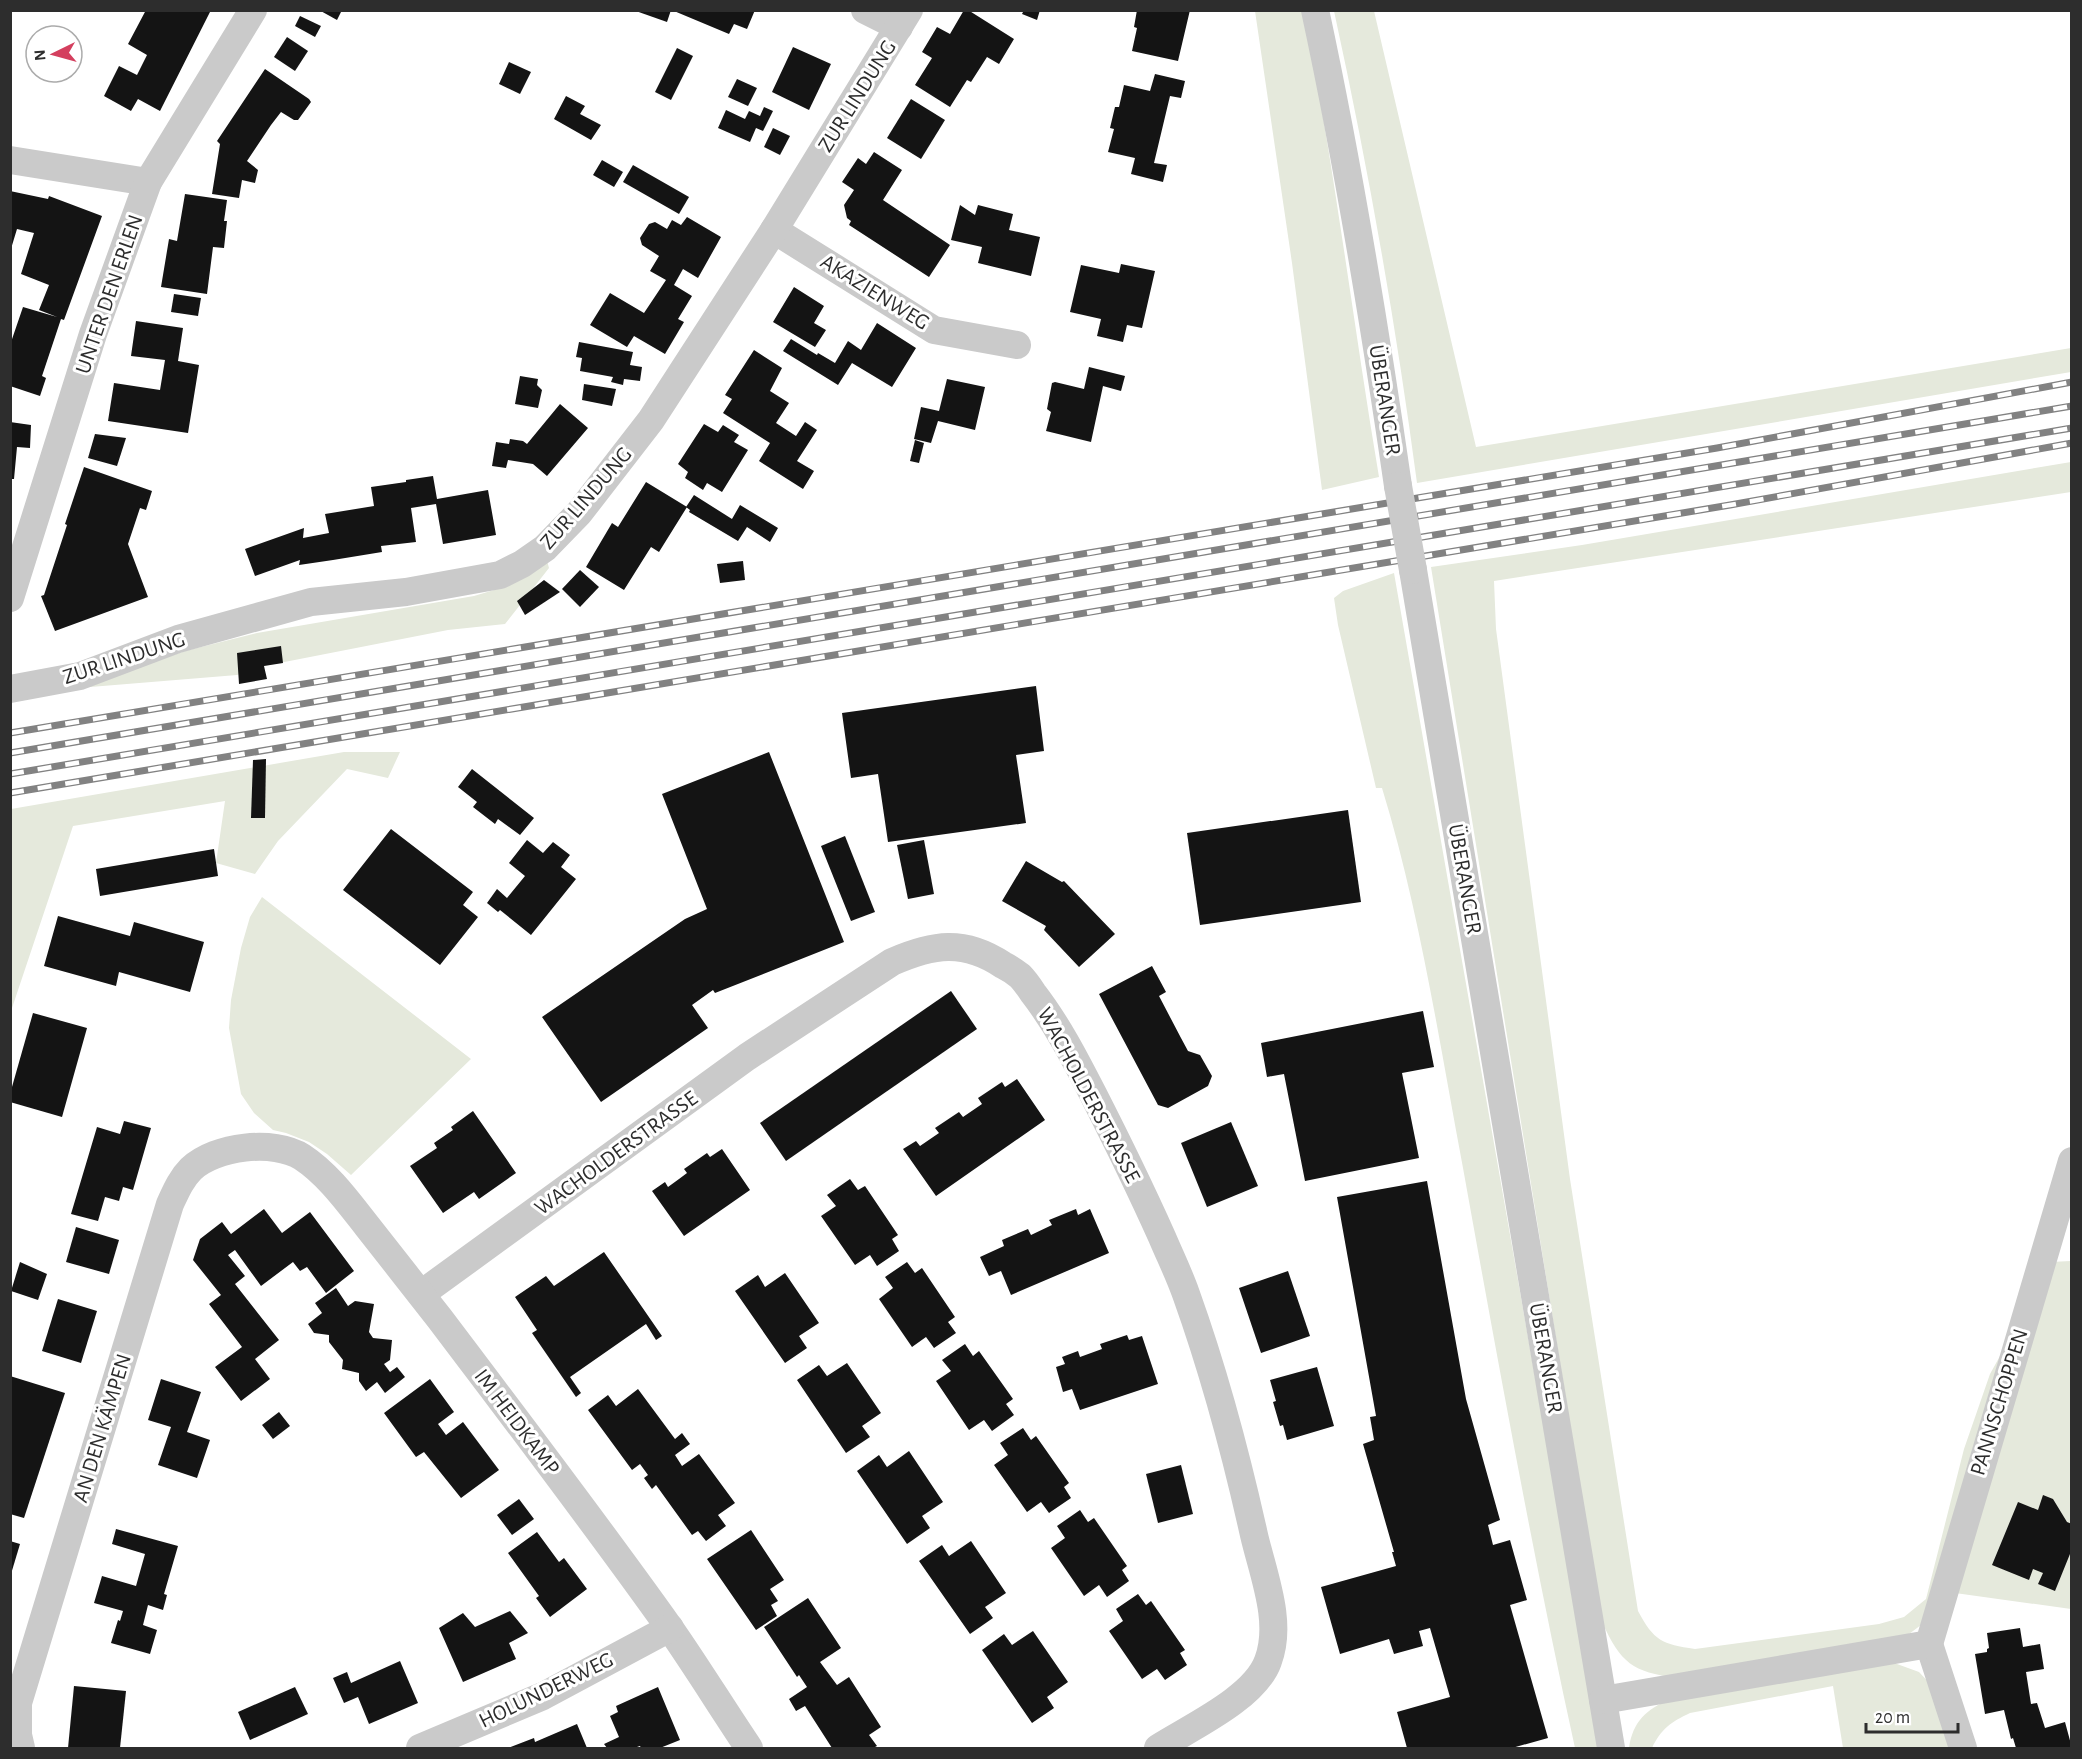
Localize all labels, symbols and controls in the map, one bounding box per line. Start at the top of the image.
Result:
north arrow [24,24,84,84]
street label: ZUR LINDUNG [814,36,900,156]
text: N [32,49,49,61]
street label: UNTER DEN ERLEN [71,212,147,376]
street label: AKAZIENWEG [817,250,933,334]
street label: ÜBERANGER [1365,343,1405,457]
street label: ZUR LINDUNG [536,443,636,553]
street label: ZUR LINDUNG [60,628,188,688]
street label: ÜBERANGER [1444,822,1486,936]
street label: WACHOLDERSTRASSE [1034,1004,1145,1187]
street label: WACHOLDERSTRASSE [531,1087,702,1219]
street label: ÜBERANGER [1525,1301,1567,1415]
street label: PANNSCHOPPEN [1966,1326,2032,1478]
street label: AN DEN KÄMPEN [69,1351,135,1505]
street label: IM HEIDKAMP [470,1365,564,1479]
street label: HOLUNDERWEG [475,1648,617,1732]
scale bar [1866,1696,1958,1734]
text: 20 m [1875,1709,1910,1727]

